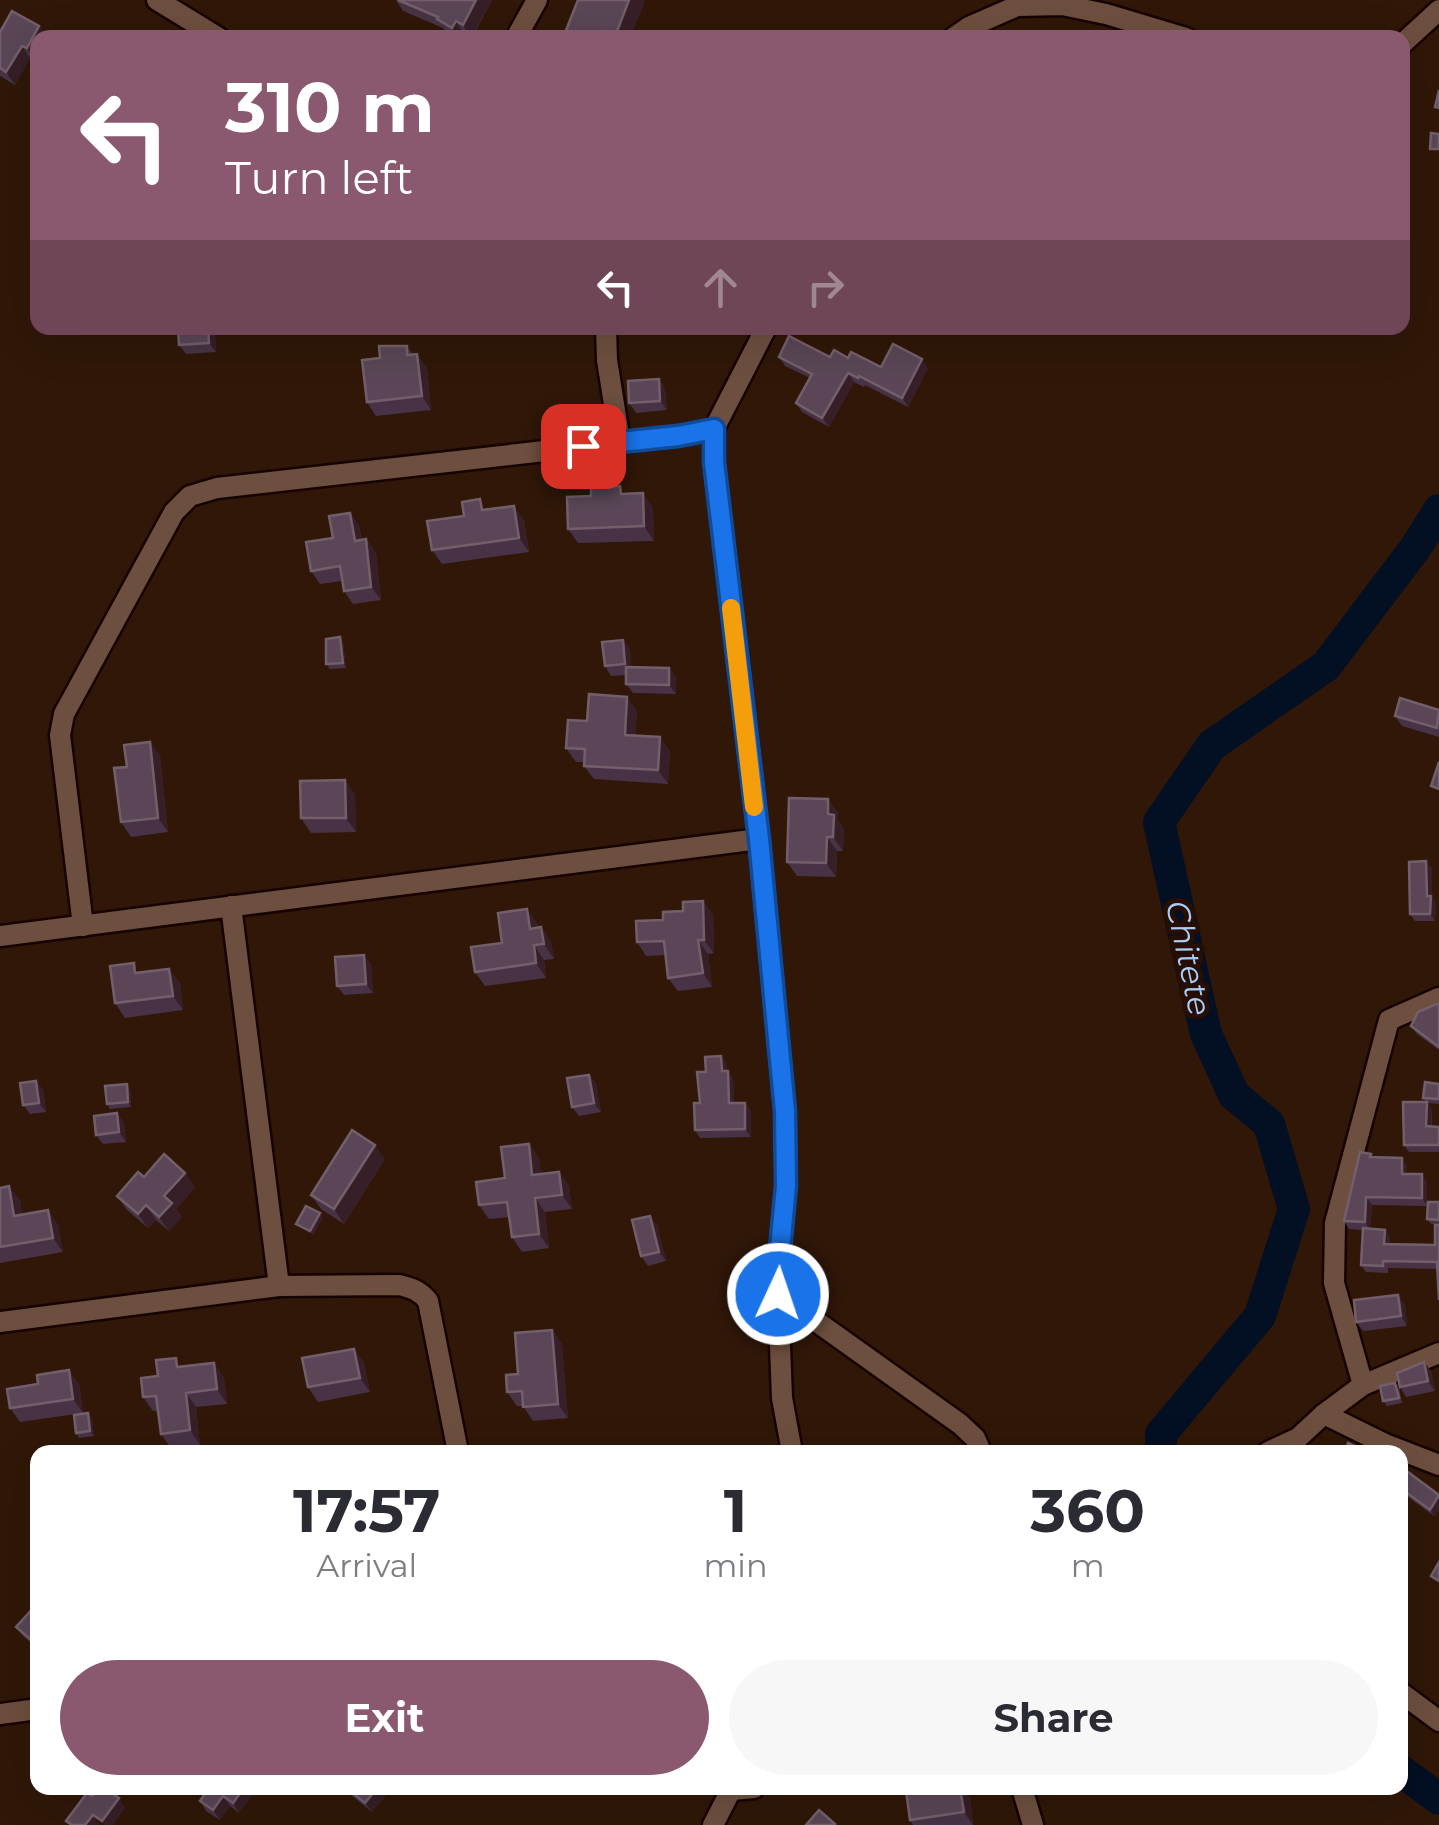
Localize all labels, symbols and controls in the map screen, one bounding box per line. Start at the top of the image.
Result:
text: 310 m [225,64,435,150]
icon: left [60,70,190,200]
text: Turn left [225,150,413,205]
icon: left [588,260,643,315]
icon: ahead [693,260,748,315]
icon: right [798,260,853,315]
pin [541,404,626,489]
icon: arrive [556,419,611,474]
water label: Chitete [1158,897,1220,1019]
position arrow [726,1242,830,1346]
text: 17:57 [293,1474,440,1547]
text: 1 [724,1474,747,1547]
text: 360 [1031,1474,1145,1547]
text: Arrival [316,1546,417,1585]
text: min [703,1546,768,1585]
text: m [1071,1546,1105,1585]
button: Exit [60,1660,709,1775]
button: Share [729,1660,1378,1775]

